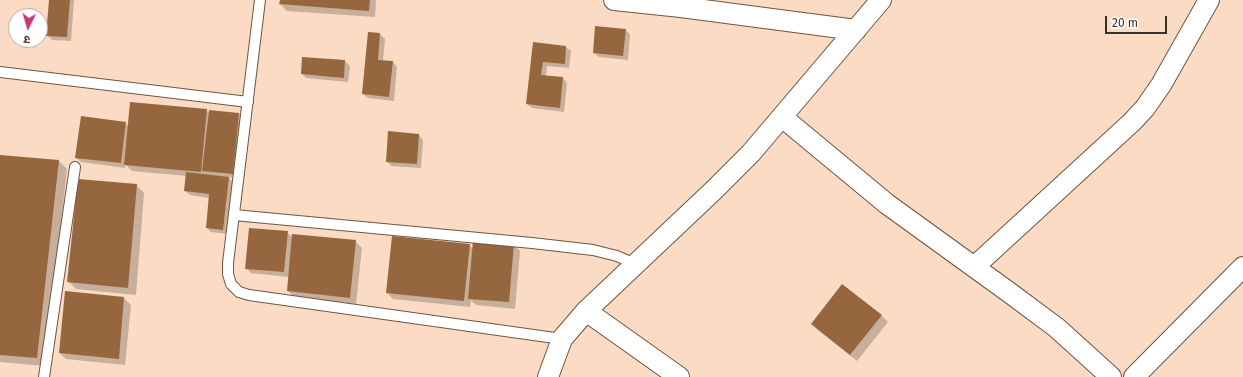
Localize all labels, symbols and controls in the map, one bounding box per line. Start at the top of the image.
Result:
north arrow [8,8,48,48]
scale bar [1107,8,1169,34]
text: 20 m [1112,16,1138,30]
text: उ [23,33,31,46]

